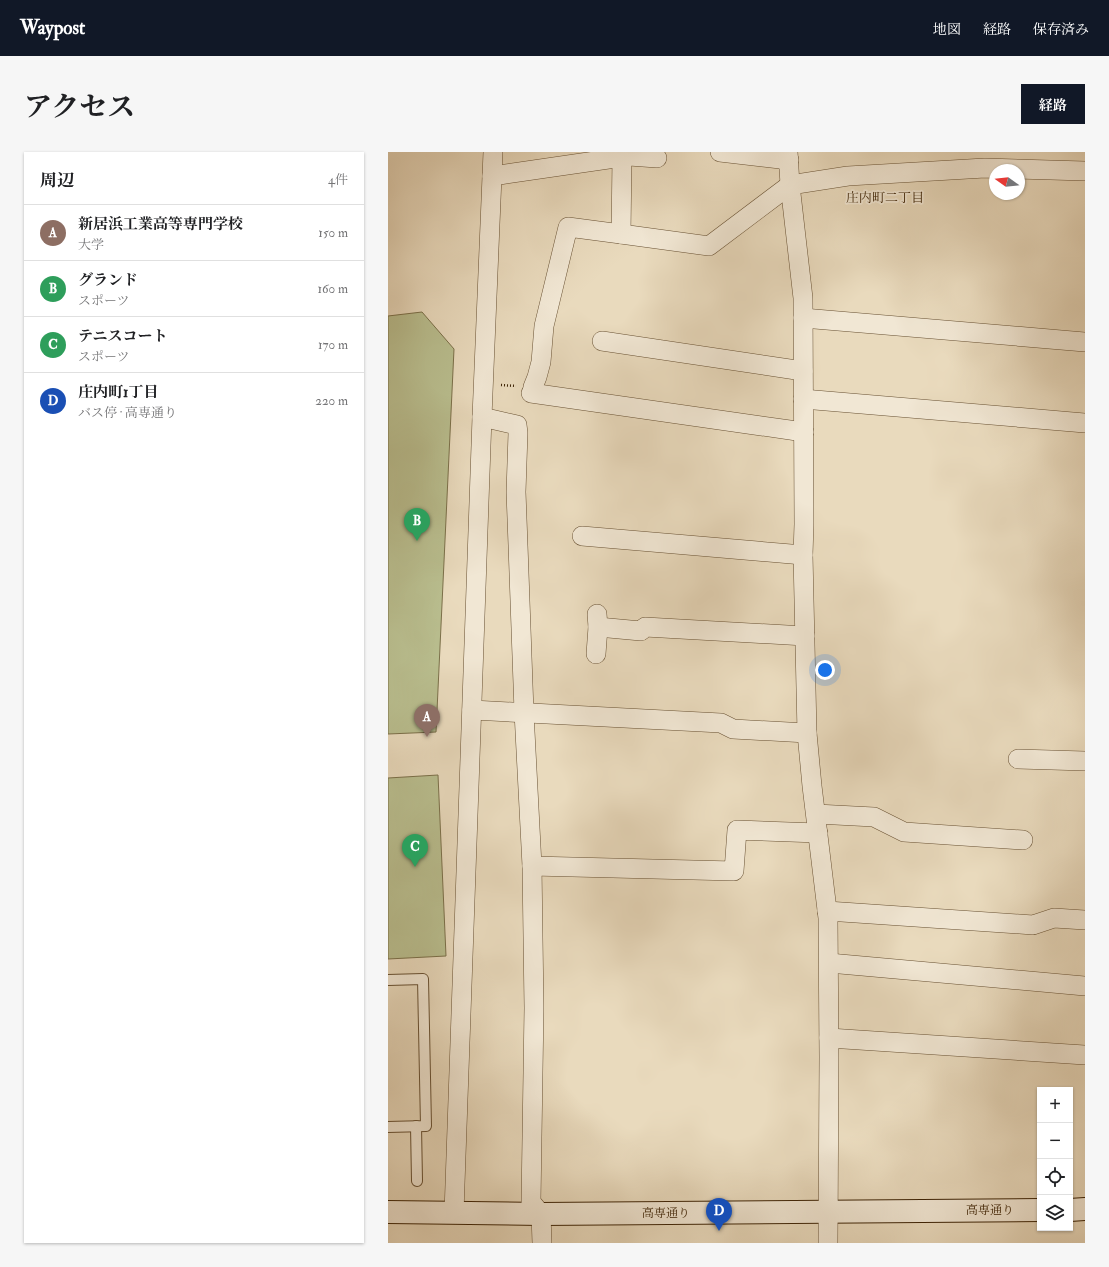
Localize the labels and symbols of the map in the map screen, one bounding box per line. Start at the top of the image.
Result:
north arrow [989,164,1025,200]
district label: 庄内町二丁目 [846,190,924,206]
pin: B [404,508,430,541]
your location [815,660,835,680]
pin: A [414,704,440,737]
pin: C [402,834,428,867]
pin: D [706,1198,732,1231]
street label: 高専通り [966,1203,1014,1218]
street label: 高専通り [642,1206,690,1221]

